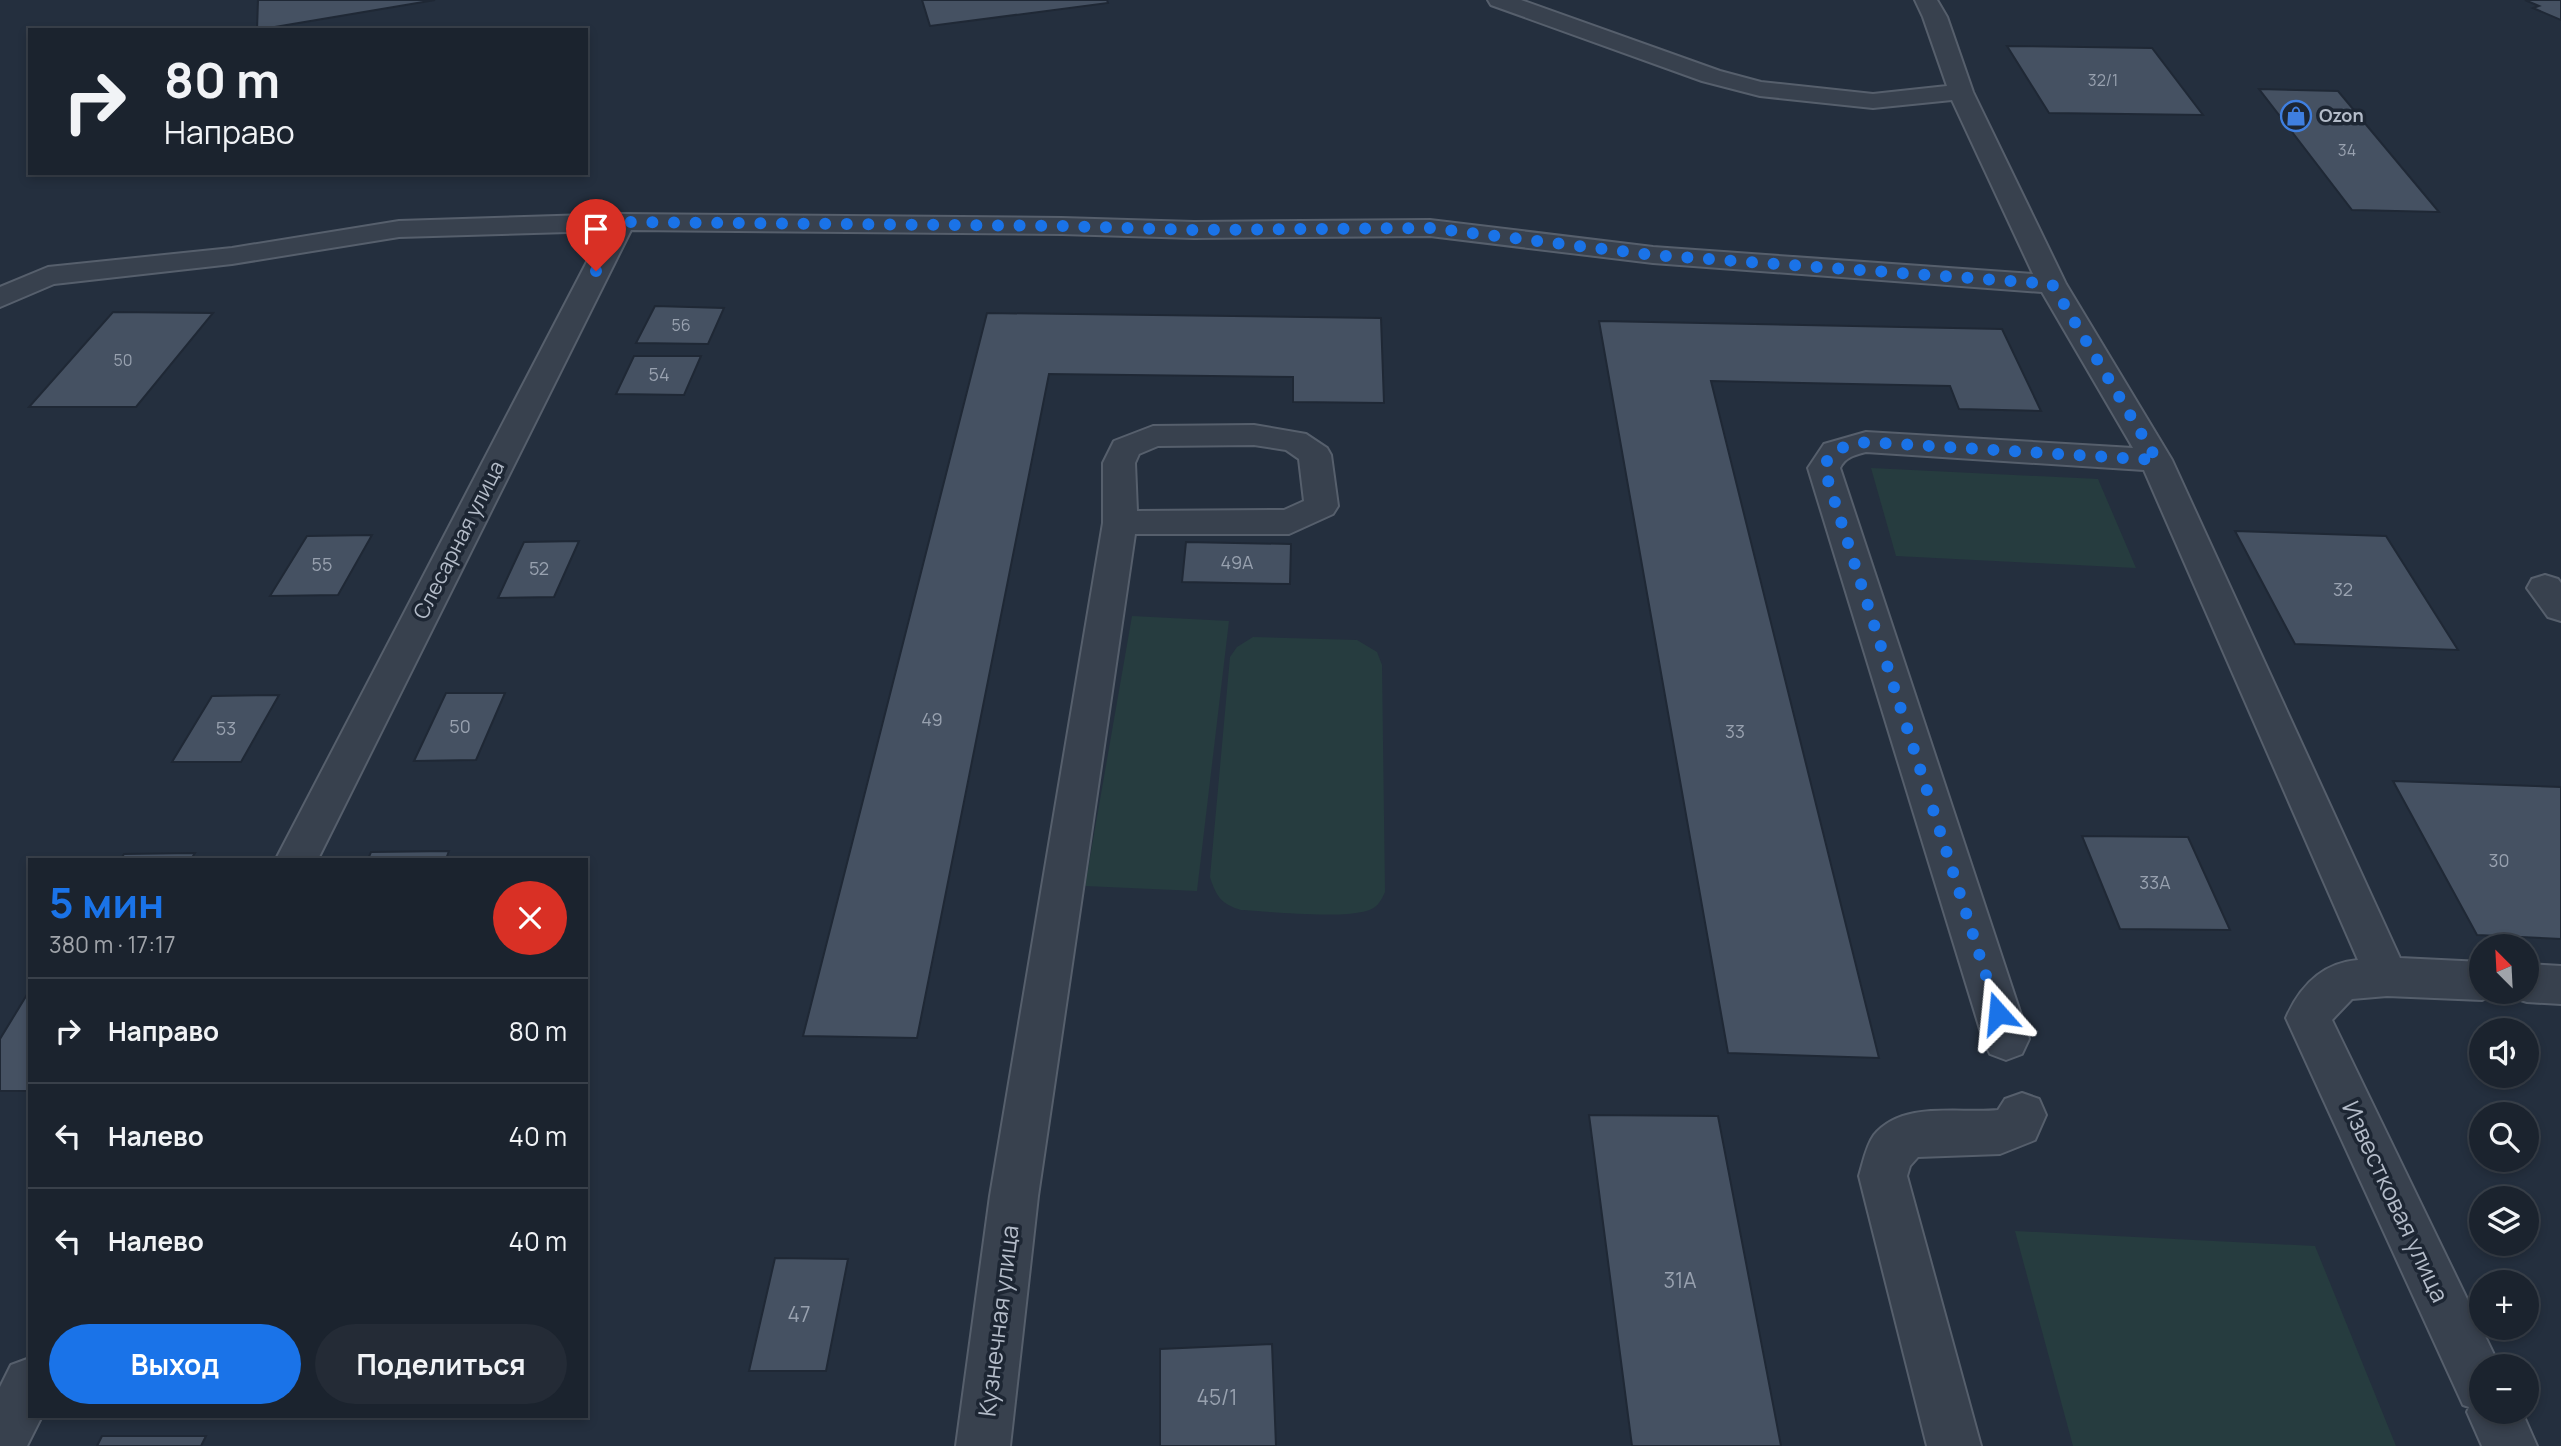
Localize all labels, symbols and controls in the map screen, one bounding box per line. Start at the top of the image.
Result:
text: 80 m [164,46,280,113]
icon: right [49,56,140,147]
house number: 32/1 [2088,69,2118,91]
shop icon: Ozon [2279,99,2313,133]
place label: Ozon [2319,103,2364,127]
text: Направо [164,110,295,154]
house number: 34 [2338,139,2356,161]
pin [566,199,626,271]
icon: arrive [577,210,615,248]
house number: 56 [671,314,691,336]
house number: 50 [114,349,133,371]
house number: 54 [648,362,670,386]
street label: Слесарная улица [406,456,510,624]
house number: 49А [1220,550,1254,574]
house number: 55 [312,552,332,576]
house number: 52 [529,556,549,580]
house number: 32 [2333,577,2353,601]
house number: 49 [921,707,943,731]
house number: 50 [449,714,471,738]
house number: 53 [216,716,236,740]
house number: 33 [1725,719,1745,743]
house number: 30 [2489,848,2509,872]
house number: 33А [2139,870,2171,894]
text: 5 мин [49,873,164,931]
button: close [493,881,567,955]
text: 380 m · 17:17 [49,928,176,960]
north arrow [2469,934,2539,1004]
map controls [2469,934,2539,1424]
position arrow [1961,976,2035,1050]
icon: right [49,1012,87,1050]
text: Направо [108,1013,219,1049]
text: 80 m [509,1013,567,1049]
button: sound [2469,1018,2539,1088]
street label: Известковая улица [2335,1095,2457,1307]
button: search [2469,1102,2539,1172]
icon: left [49,1117,87,1155]
text: Налево [108,1118,204,1154]
text: 40 m [509,1118,567,1154]
button: layers [2469,1186,2539,1256]
icon: left [49,1222,87,1260]
text: Налево [108,1223,204,1259]
text: 40 m [509,1223,567,1259]
street label: Кузнечная улица [969,1223,1026,1418]
house number: 31А [1663,1266,1697,1294]
button: + [2469,1270,2539,1340]
house number: 47 [788,1300,810,1328]
button: Выход [49,1324,301,1404]
button: Поделиться [315,1324,567,1404]
button: − [2469,1354,2539,1424]
house number: 45/1 [1197,1383,1237,1411]

